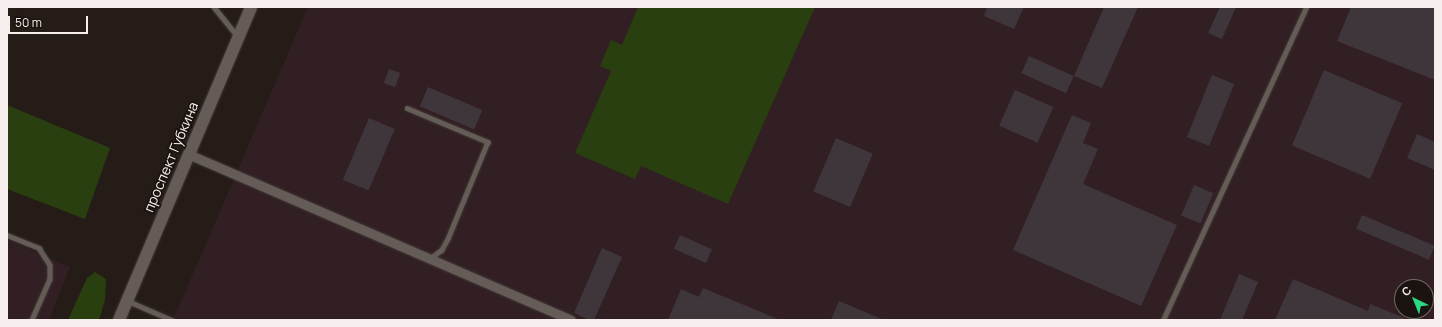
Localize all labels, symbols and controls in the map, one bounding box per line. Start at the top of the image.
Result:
scale bar [10,8,90,34]
text: 50 m [15,14,42,31]
street label: проспект Губкина [140,99,202,215]
north arrow [1394,279,1434,319]
text: С [1398,282,1414,299]

